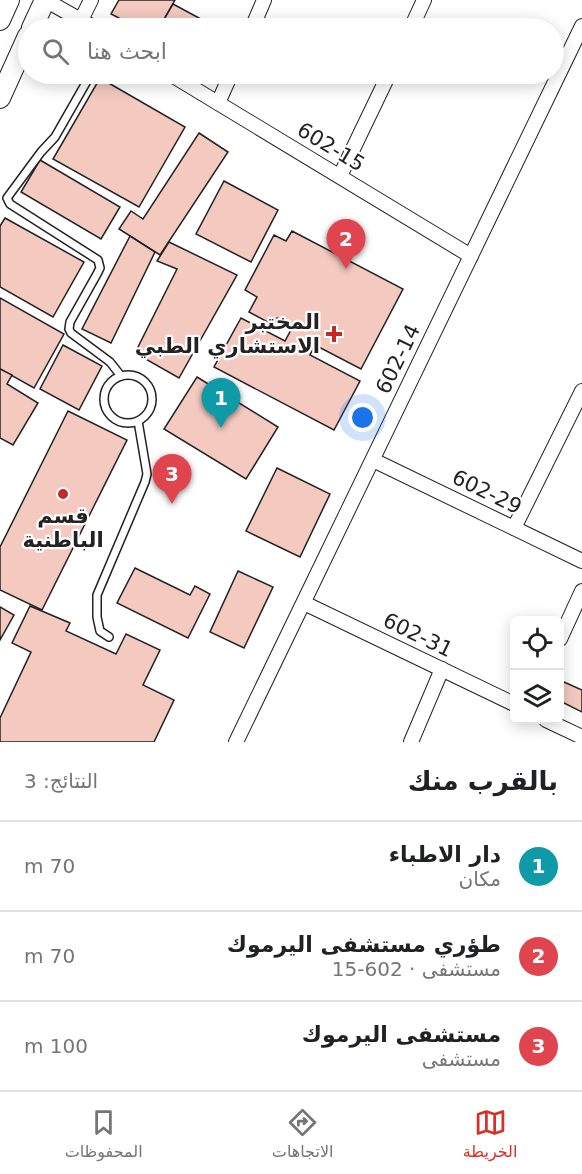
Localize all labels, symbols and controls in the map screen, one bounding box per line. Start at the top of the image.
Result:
search box [18,18,564,84]
icon: search [39,35,72,68]
text: ابحث هنا [87,39,167,64]
street label: 602-15 [293,118,369,176]
pin: 2 [326,220,366,269]
place label: المختبر الاستشاري الطبي [135,310,320,359]
street label: 602-14 [371,320,425,398]
marker: المختبر الاستشاري الطبي [325,325,343,343]
pin: 1 [202,378,240,428]
your location [348,403,377,432]
pin: 3 [152,454,192,504]
street label: 602-29 [448,465,526,519]
marker: قسم الباطنية [56,487,70,501]
place label: قسم الباطنية [22,504,104,552]
street label: 602-31 [379,608,457,662]
map controls [510,616,564,724]
button: locate [510,616,564,670]
button: layers [510,670,564,724]
text: بالقرب منك [408,766,558,796]
text: النتائج: 3 [24,769,98,793]
text: دار الاطباء [389,842,501,867]
text: 70 m [24,854,75,878]
text: 1 [532,854,545,878]
text: مكان [458,867,501,891]
text: طؤري مستشفى اليرموك [227,932,501,957]
text: 70 m [24,944,75,968]
text: 2 [532,944,545,968]
text: مستشفى · 602-15 [332,957,501,981]
text: مستشفى اليرموك [302,1022,501,1047]
text: 100 m [24,1034,88,1058]
text: 3 [532,1034,545,1058]
text: مستشفى [422,1047,501,1071]
tab: المحفوظات [65,1106,143,1161]
tab: الاتجاهات [272,1106,333,1161]
tab: الخريطة [463,1106,517,1161]

